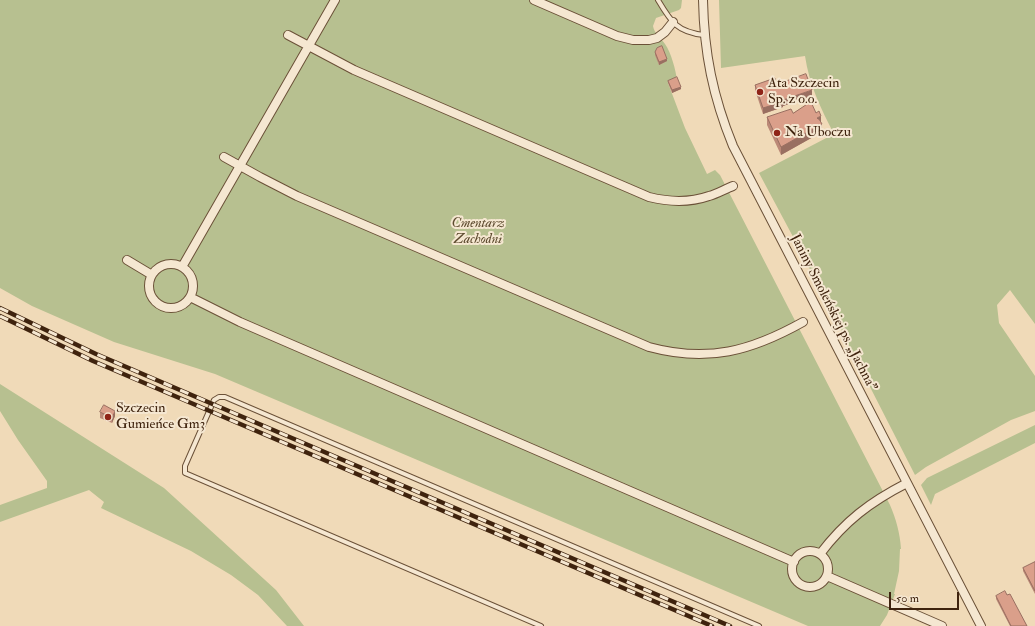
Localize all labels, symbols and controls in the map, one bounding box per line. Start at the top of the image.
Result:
place label: Ata Szczecin Sp. z o.o. [768,76,840,108]
marker: Ata Szczecin Sp. z o.o. [755,87,765,97]
place label: Na Uboczu [785,125,851,141]
marker: Na Uboczu [772,128,782,138]
park label: Cmentarz Zachodni [451,216,505,248]
street label: Janiny Smoleńskiej ps. „Jachna” [786,232,880,394]
place label: Szczecin Gumieńce Gm3 [116,401,205,434]
marker: Szczecin Gumieńce Gm3 [103,412,113,422]
scale bar [891,584,961,610]
text: 50 m [896,591,919,606]

